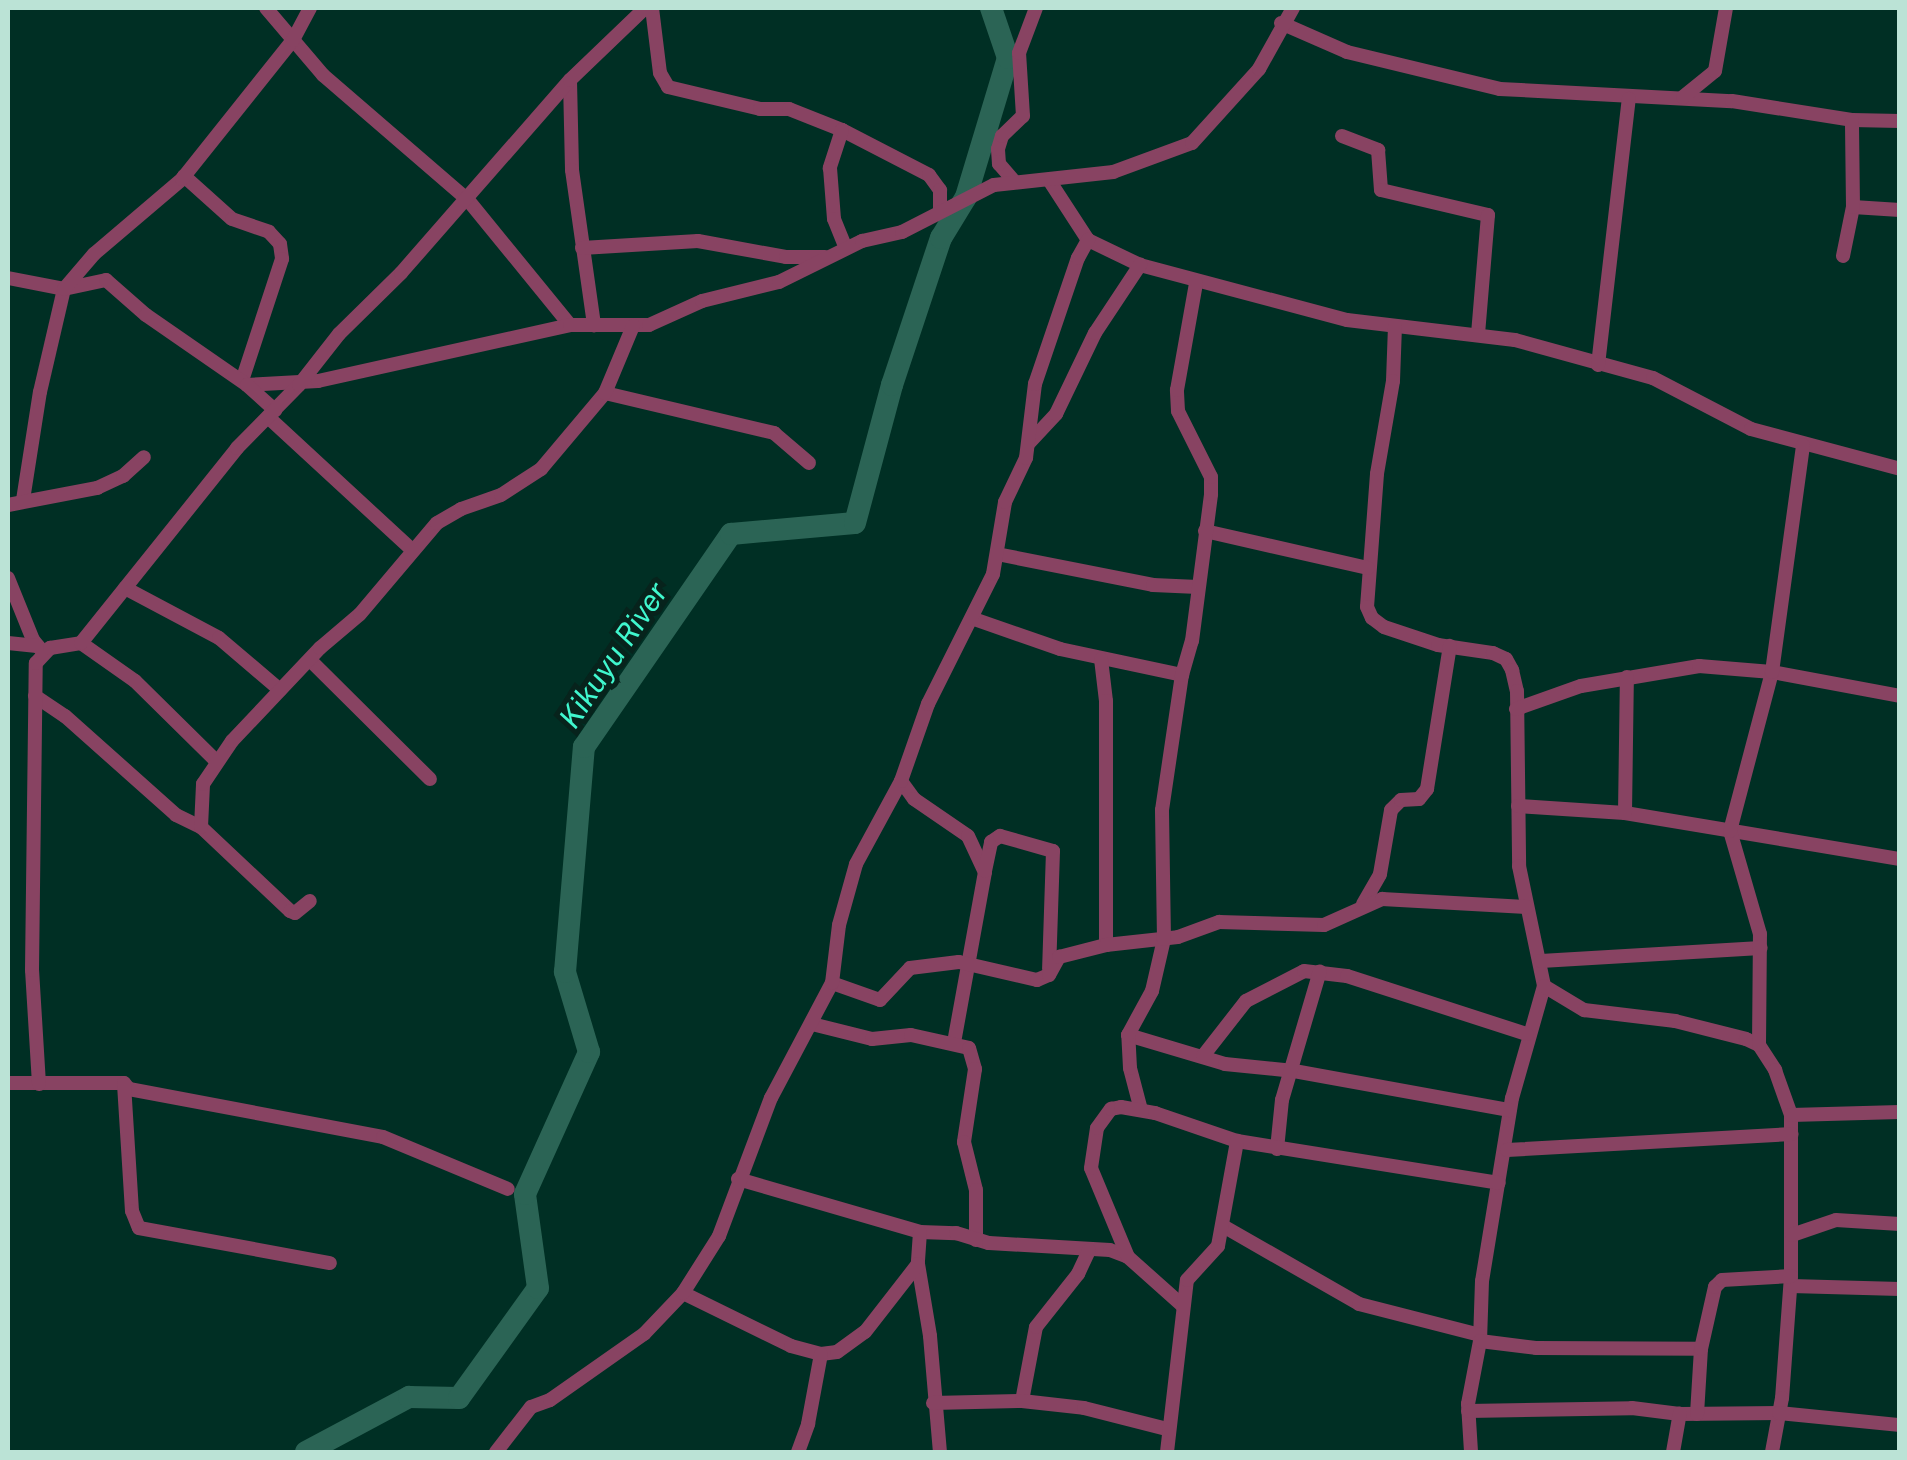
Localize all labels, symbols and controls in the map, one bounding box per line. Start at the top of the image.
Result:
water label: Kikuyu River [551,575,675,735]

